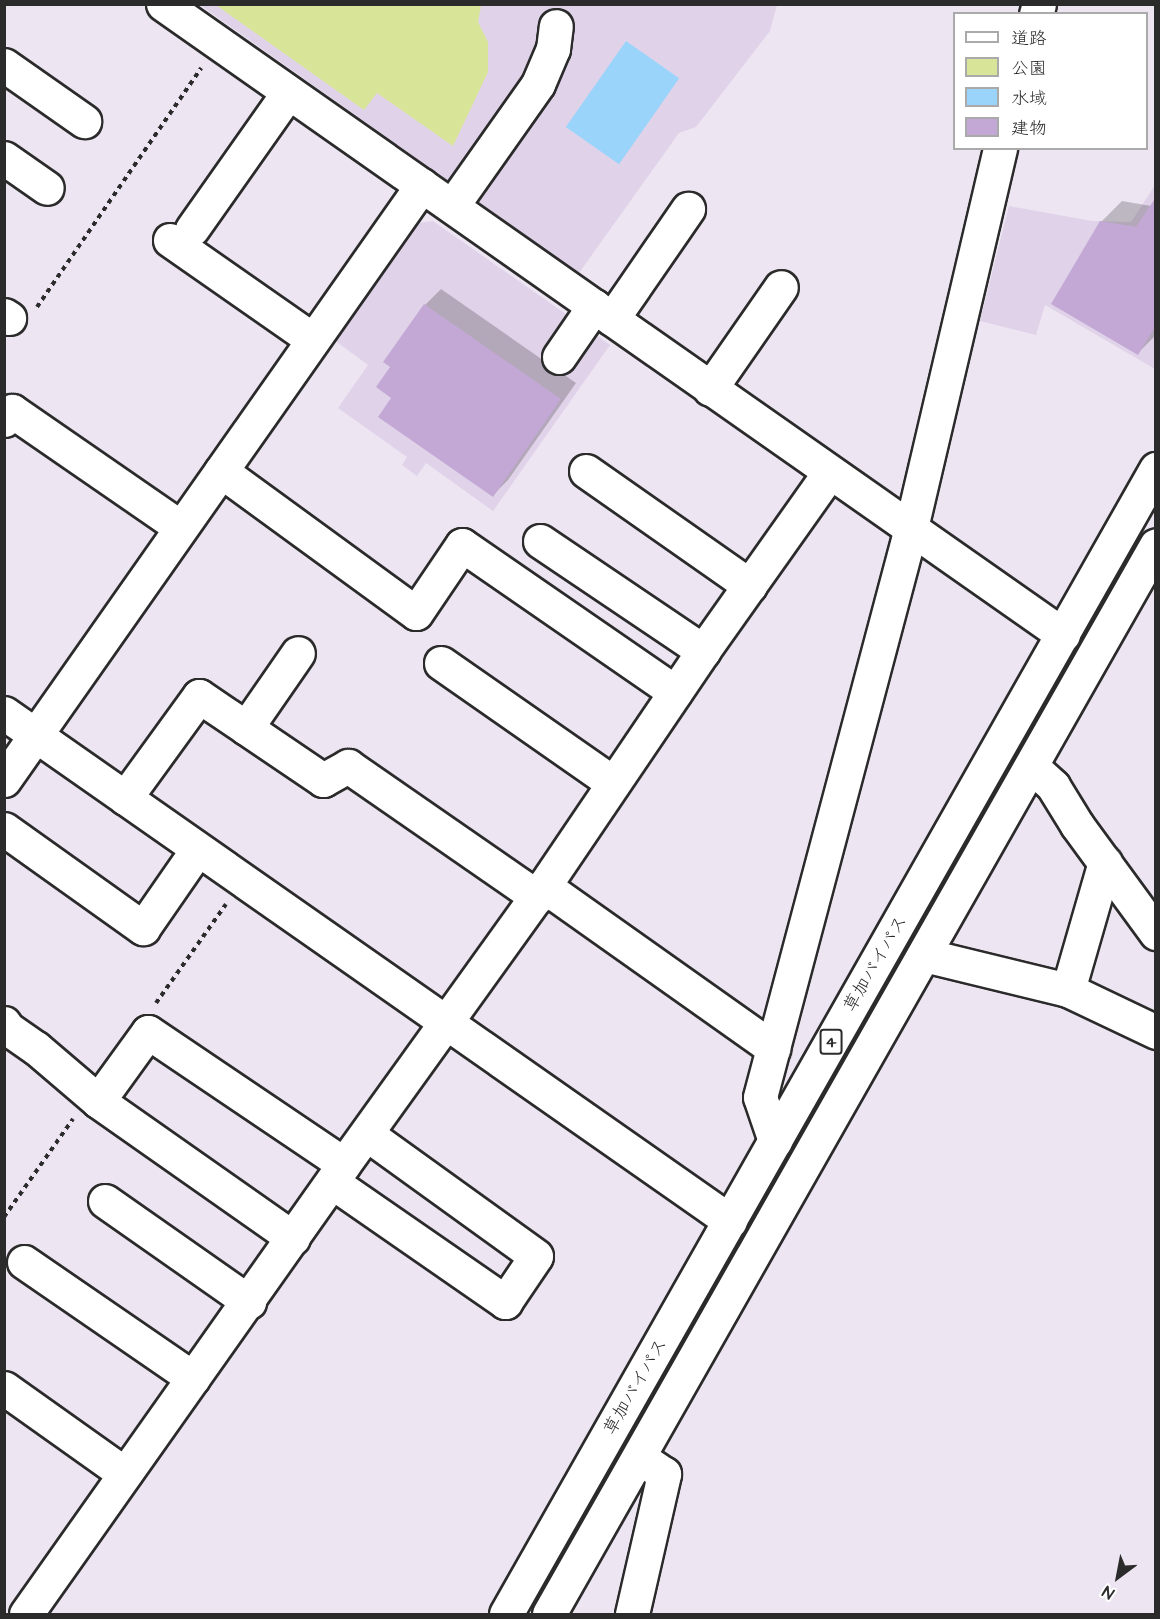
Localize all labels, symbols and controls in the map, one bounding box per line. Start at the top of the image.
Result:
legend [953,12,1148,150]
text: 道路 [1011,26,1047,51]
text: 公園 [1011,56,1047,81]
text: 水域 [1011,86,1047,111]
text: 建物 [1011,116,1047,141]
street label: 草加バイパス [840,912,912,1016]
road number: 4 [819,1029,843,1055]
street label: 草加バイパス [600,1335,672,1439]
north arrow [1088,1547,1148,1607]
text: N [1098,1580,1119,1604]

